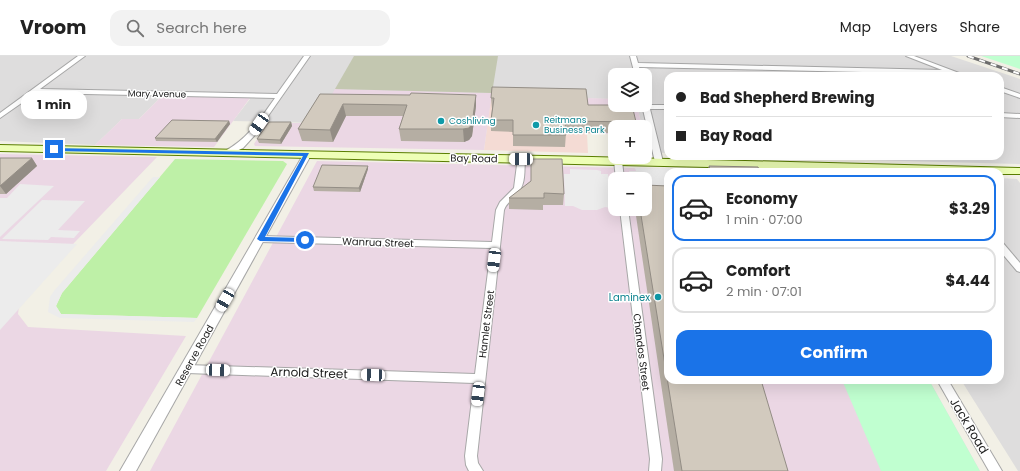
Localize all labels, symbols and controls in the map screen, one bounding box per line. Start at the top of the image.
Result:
search box [110,10,390,46]
text: Vroom [20,14,86,41]
icon: search [124,17,146,39]
text: Search here [156,17,247,38]
text: Map [840,17,871,37]
text: Layers [893,17,937,37]
text: Share [959,17,1000,37]
map controls [608,68,652,216]
button: layers [608,68,652,112]
street label: Mary Avenue [128,87,187,101]
text: Bad Shepherd Brewing [700,87,875,108]
callout: 1 min [21,91,87,119]
text: 1 min [37,95,71,114]
car [247,111,271,137]
place label: Reitmans Business Park [544,114,605,136]
place label: Coshliving [449,115,496,127]
marker: Coshliving [436,116,446,126]
marker: Reitmans Business Park [531,120,541,130]
button: + [608,120,652,164]
text: Bay Road [700,125,772,146]
route end [45,140,63,158]
street label: Bay Road [450,151,498,166]
car [509,153,533,165]
button: − [608,172,652,216]
text: Economy [726,188,798,209]
icon: car [678,190,714,226]
text: $3.29 [949,198,990,219]
text: 1 min · 07:00 [726,210,803,229]
route start [296,231,314,249]
street label: Wanrua Street [342,234,414,251]
car [487,247,501,273]
text: Comfort [726,260,790,281]
icon: car [678,262,714,298]
text: $4.44 [945,270,990,291]
text: 2 min · 07:01 [726,282,802,301]
car [214,287,236,313]
street label: Hamlet Street [475,289,498,359]
place label: Laminex [609,290,650,305]
marker: Laminex [653,292,663,302]
street label: Chandos Street [629,313,654,392]
street label: Reserve Road [171,322,217,389]
button: Confirm [676,330,992,376]
street label: Arnold Street [270,363,348,382]
car [206,364,230,376]
car [361,369,385,381]
car [471,381,485,407]
street label: Jack Road [946,395,993,457]

